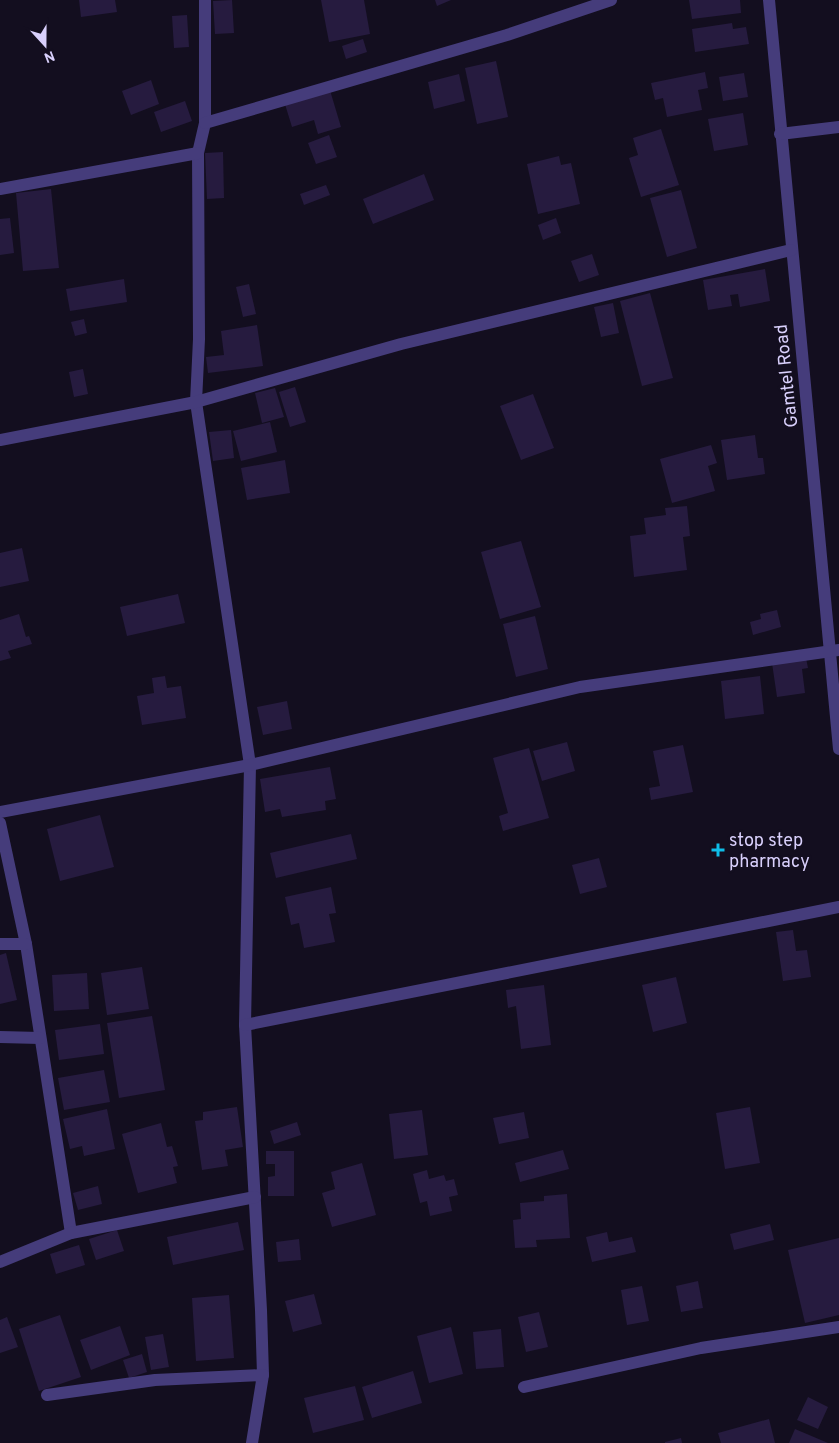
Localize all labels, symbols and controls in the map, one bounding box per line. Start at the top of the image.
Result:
north arrow [20,20,70,70]
text: N [41,46,57,65]
street label: Gamtel Road [771,323,804,429]
place label: stop step pharmacy [729,830,810,874]
marker: stop step pharmacy [711,843,725,857]

